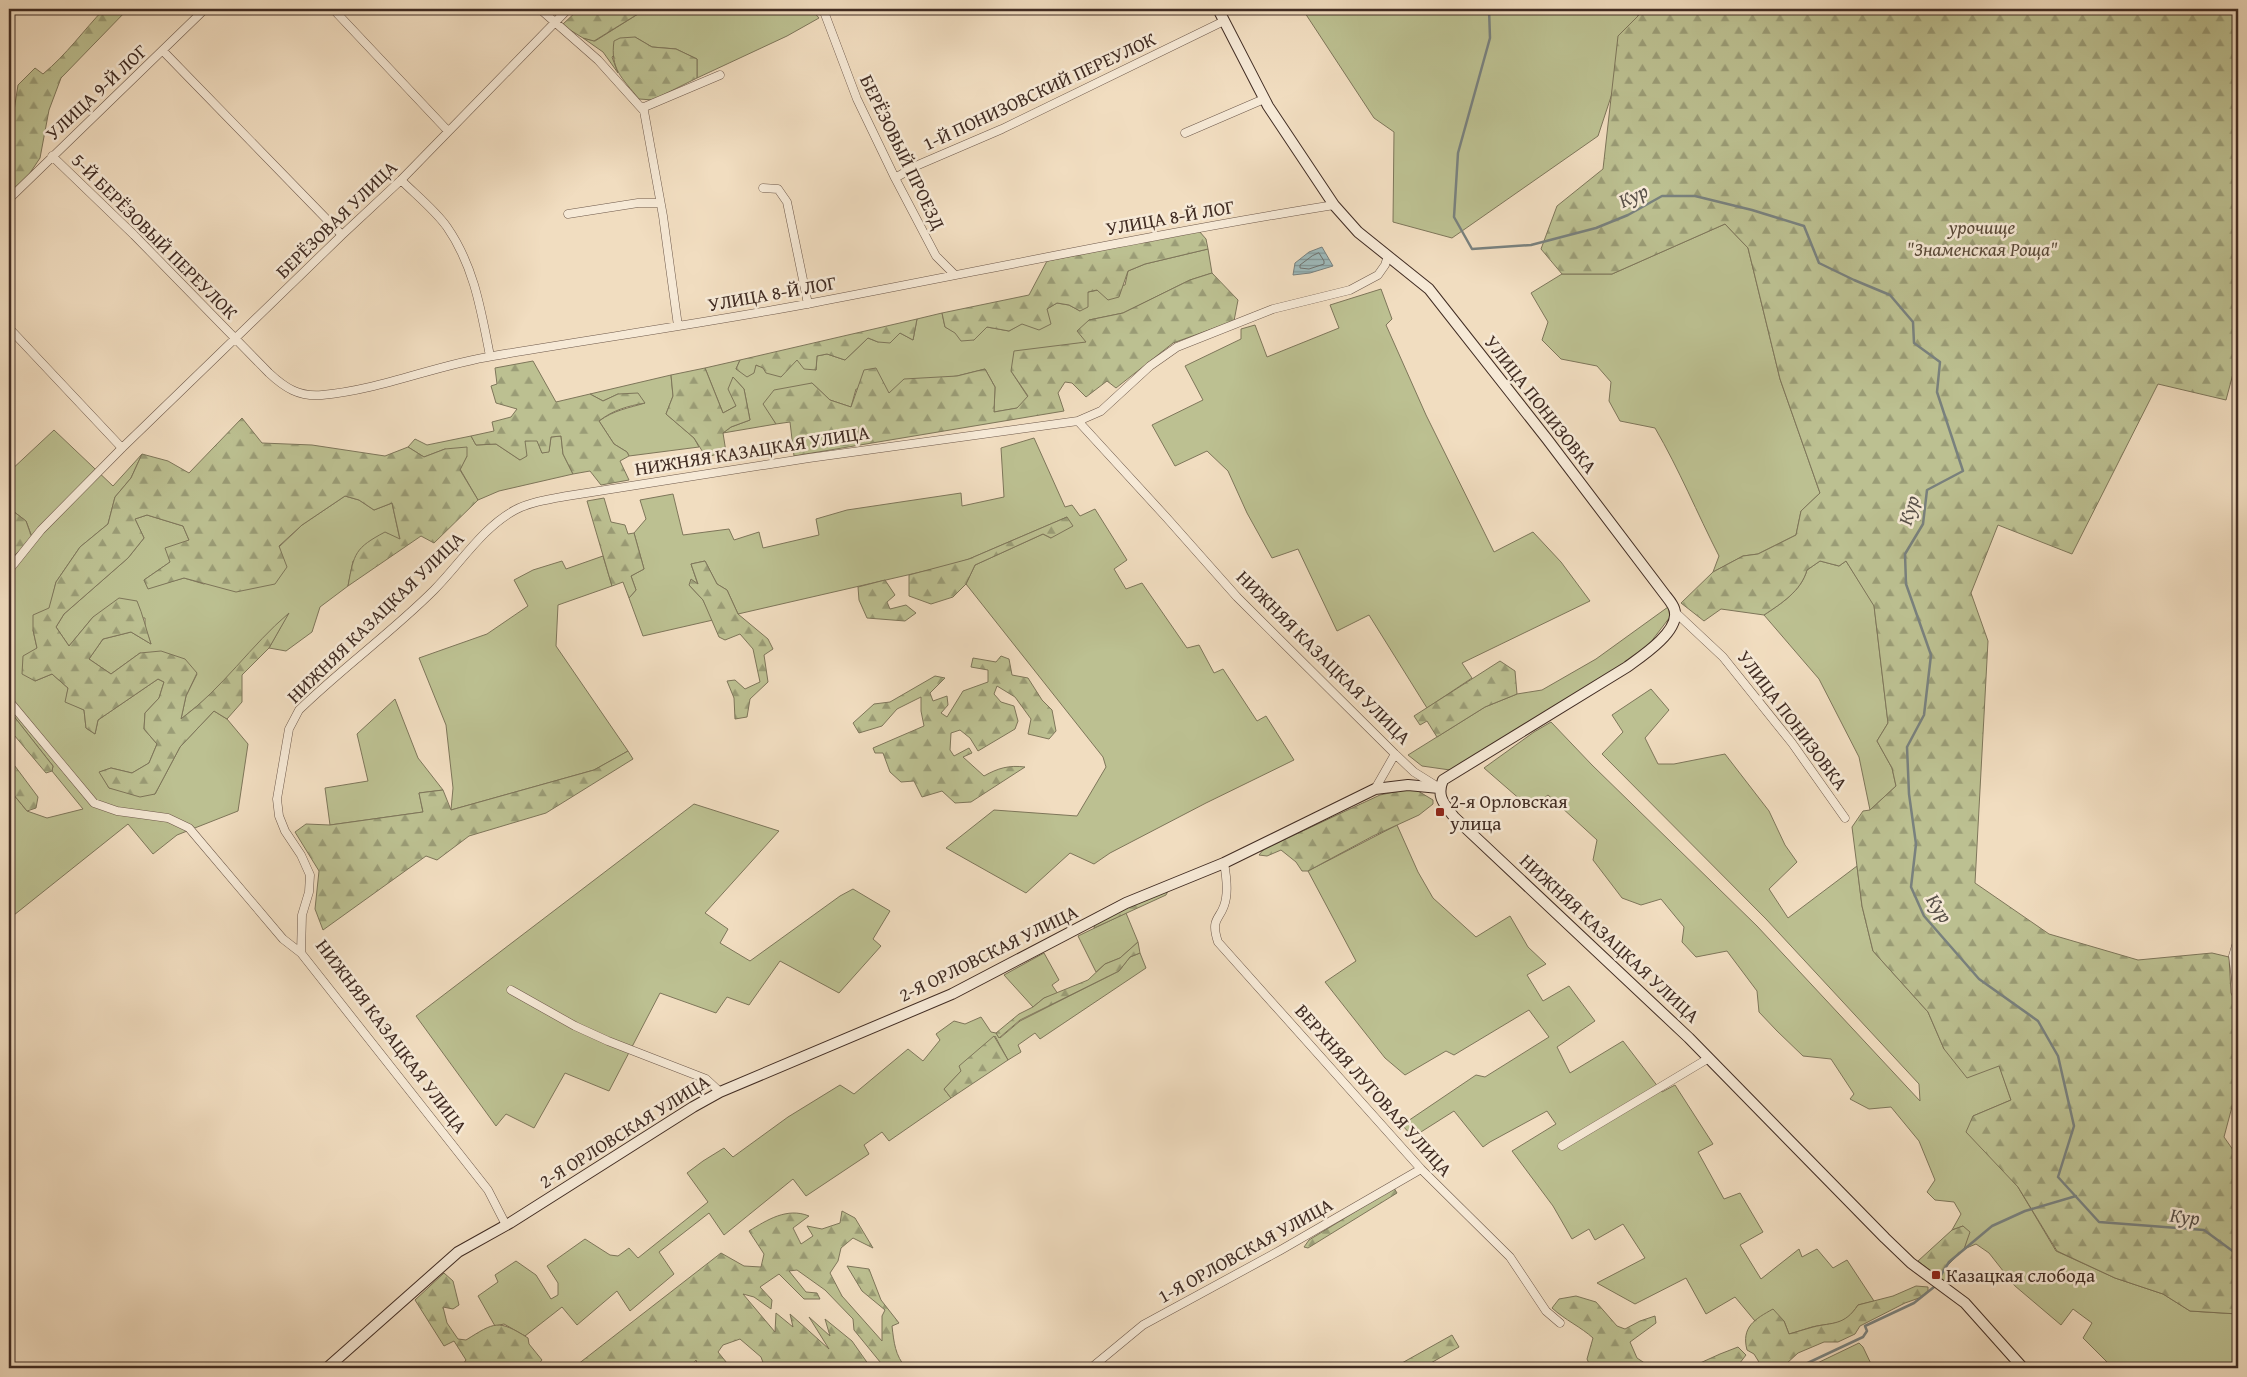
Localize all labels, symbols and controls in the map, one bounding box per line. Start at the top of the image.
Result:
street label: 1-Й ПОНИЗОВСКИЙ ПЕРЕУЛОК [918,24,1160,157]
street label: УЛИЦА 9-Й ЛОГ [39,37,153,147]
street label: БЕРЁЗОВЫЙ ПРОЕЗД [853,70,953,234]
street label: 5-Й БЕРЁЗОВЫЙ ПЕРЕУЛОК [65,146,245,326]
street label: БЕРЁЗОВАЯ УЛИЦА [269,153,403,284]
water label: Кур [1613,175,1653,215]
street label: УЛИЦА 8-Й ЛОГ [1104,192,1236,242]
park label: урочище "Знаменская Роща" [1906,213,2058,263]
street label: УЛИЦА 8-Й ЛОГ [706,268,838,318]
street label: УЛИЦА ПОНИЗОВКА [1478,329,1604,480]
street label: НИЖНЯЯ КАЗАЦКАЯ УЛИЦА [633,418,872,482]
water label: Кур [1890,492,1926,528]
street label: НИЖНЯЯ КАЗАЦКАЯ УЛИЦА [280,524,470,709]
street label: НИЖНЯЯ КАЗАЦКАЯ УЛИЦА [1230,563,1418,751]
street label: УЛИЦА ПОНИЗОВКА [1731,644,1855,796]
place label: 2-я Орловская улица [1449,787,1568,837]
marker: 2-я Орловская улица [1434,806,1446,818]
street label: НИЖНЯЯ КАЗАЦКАЯ УЛИЦА [1514,847,1707,1029]
water label: Кур [1920,888,1960,928]
street label: 2-Я ОРЛОВСКАЯ УЛИЦА [894,897,1083,1009]
street label: НИЖНЯЯ КАЗАЦКАЯ УЛИЦА [310,933,475,1139]
street label: ВЕРХНЯЯ ЛУГОВАЯ УЛИЦА [1289,997,1460,1183]
street label: 2-Я ОРЛОВСКАЯ УЛИЦА [533,1067,715,1195]
street label: 1-Я ОРЛОВСКАЯ УЛИЦА [1152,1190,1338,1310]
water label: Кур [2168,1200,2202,1232]
place label: Казацкая слобода [1946,1261,2095,1289]
marker: Казацкая слобода [1930,1269,1942,1281]

